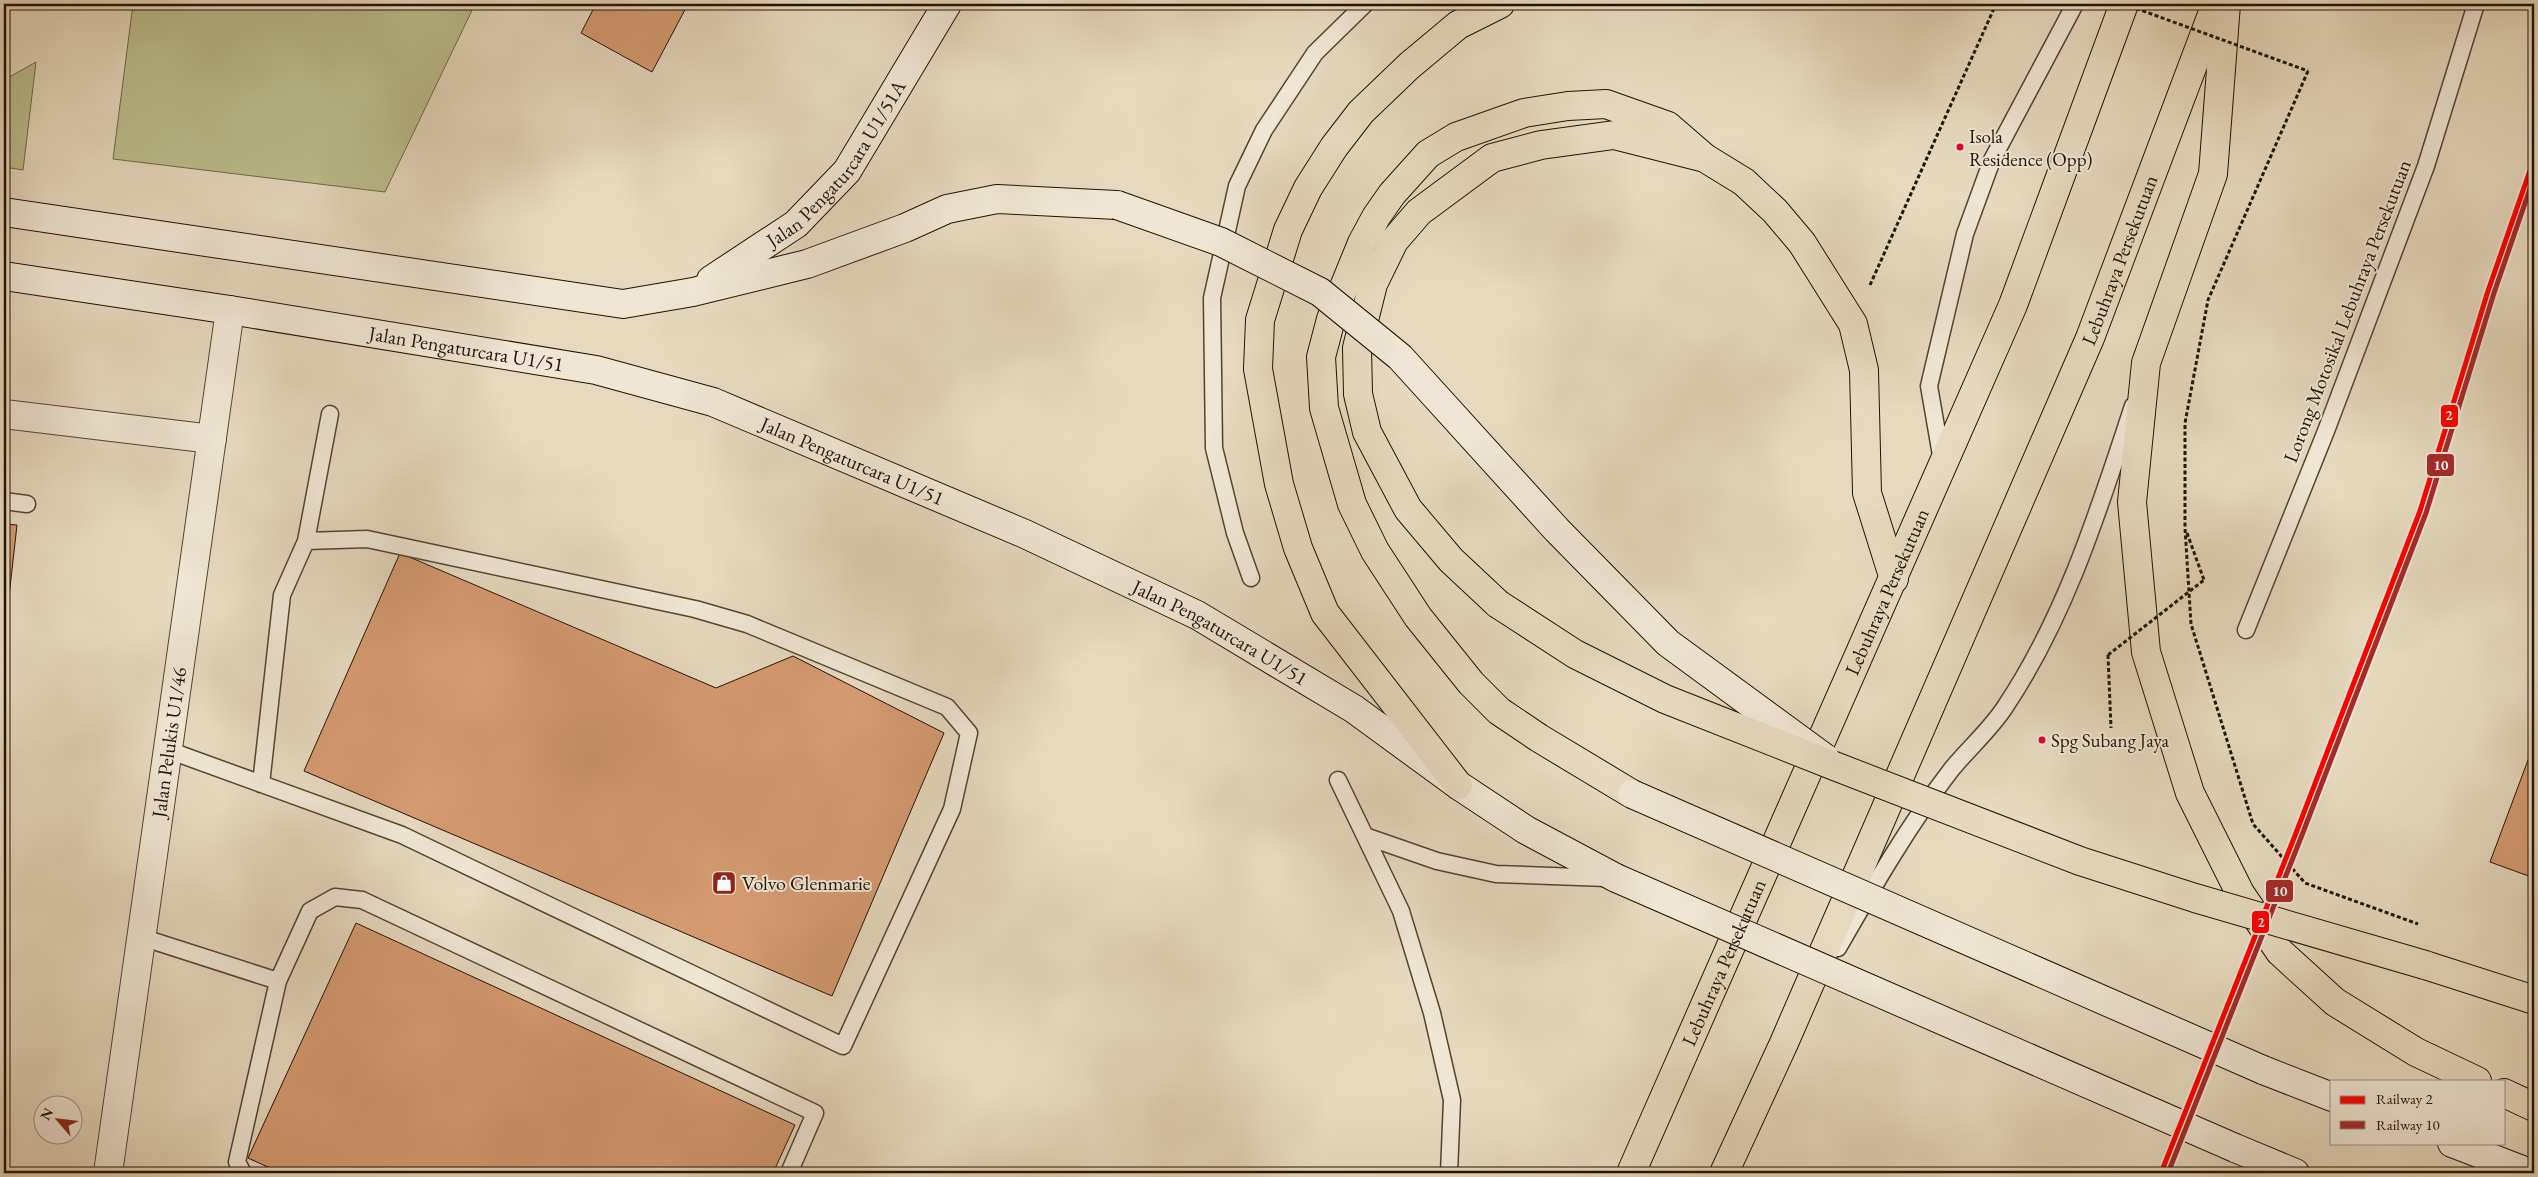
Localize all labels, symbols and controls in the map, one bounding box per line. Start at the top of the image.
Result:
street label: Jalan Pengaturcara U1/51A [760,75,912,254]
place label: Isola Residence (Opp) [1969,124,2093,172]
marker: Isola Residence (Opp) [1955,142,1965,152]
street label: Lorong Motosikal Lebuhraya Persekutuan [2277,156,2417,466]
street label: Lebuhraya Persekutuan [2075,171,2163,349]
street label: Jalan Pengaturcara U1/51 [365,320,566,377]
line badge: 2 [2440,404,2459,428]
text: 2 [2445,406,2453,424]
street label: Jalan Pengaturcara U1/51 [755,410,948,511]
line badge: 10 [2426,453,2455,477]
text: 10 [2434,456,2449,474]
street label: Lebuhraya Persekutuan [1839,504,1935,679]
street label: Jalan Pengaturcara U1/51 [1126,573,1312,691]
street label: Jalan Pelukis U1/46 [145,665,192,821]
place label: Spg Subang Jaya [2051,728,2170,753]
marker: Spg Subang Jaya [2037,735,2047,745]
shop icon: Volvo Glenmarie [711,870,737,896]
place label: Volvo Glenmarie [742,870,871,896]
street label: Lebuhraya Persekutuan [1676,875,1772,1050]
line badge: 10 [2265,879,2294,903]
text: 10 [2273,882,2288,900]
line badge: 2 [2251,910,2270,934]
text: 2 [2257,913,2265,931]
legend [2330,1080,2506,1144]
text: Railway 2 [2376,1089,2433,1108]
north arrow [32,1094,82,1144]
text: N [36,1104,57,1123]
text: Railway 10 [2376,1115,2440,1134]

